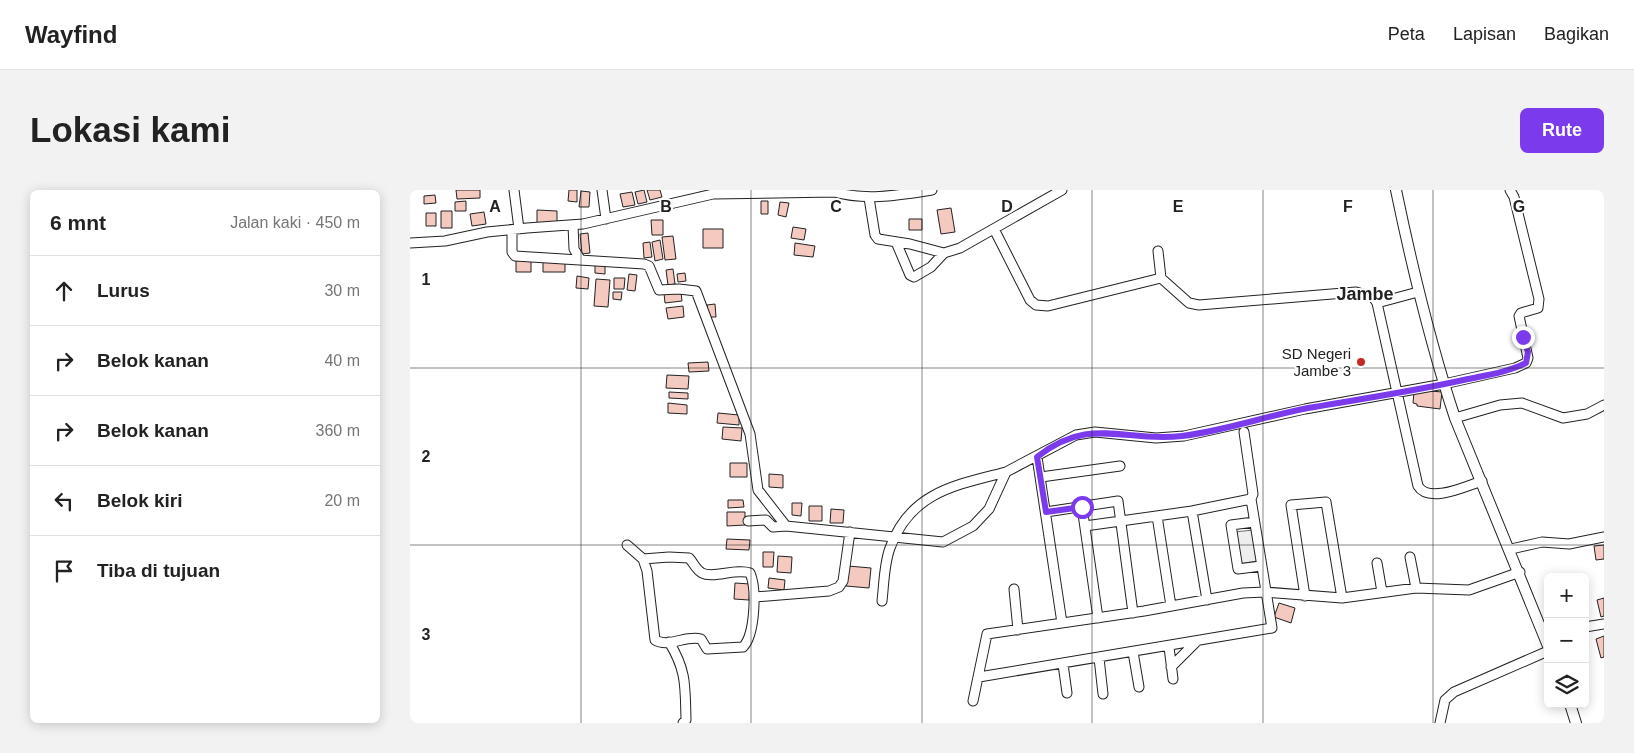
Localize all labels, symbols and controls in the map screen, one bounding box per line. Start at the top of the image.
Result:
text: Wayfind [25,21,117,48]
text: Peta [1388,24,1425,44]
text: Lapisan [1453,24,1516,44]
text: Bagikan [1544,24,1609,44]
button: Rute [1520,108,1604,153]
text: Lokasi kami [30,110,230,149]
text: A [489,198,501,215]
text: B [660,198,672,215]
text: C [830,198,842,215]
text: D [1001,198,1013,215]
text: E [1173,198,1184,215]
text: F [1343,198,1353,215]
text: G [1513,198,1525,215]
text: 6 mnt [50,211,106,234]
text: Jalan kaki · 450 m [230,214,360,231]
text: 1 [422,271,431,288]
icon: ahead [50,277,78,305]
text: Lurus [97,280,150,301]
text: 30 m [324,282,360,299]
district label: Jambe [1336,284,1394,304]
route end [1512,326,1535,349]
place label: SD Negeri Jambe 3 [1282,345,1351,379]
icon: right [50,347,78,375]
text: Belok kanan [97,350,209,371]
text: 40 m [324,352,360,369]
marker: SD Negeri Jambe 3 [1355,356,1367,368]
icon: right [50,417,78,445]
text: Belok kanan [97,420,209,441]
text: 360 m [316,422,360,439]
text: 2 [422,448,431,465]
icon: left [50,487,78,515]
text: Belok kiri [97,490,183,511]
text: 20 m [324,492,360,509]
route start [1071,496,1094,519]
icon: arrive [50,557,78,585]
text: Tiba di tujuan [97,560,220,581]
map controls [1544,573,1589,708]
button: + [1544,573,1589,618]
button: − [1544,618,1589,663]
text: 3 [422,626,431,643]
button: layers [1544,663,1589,708]

